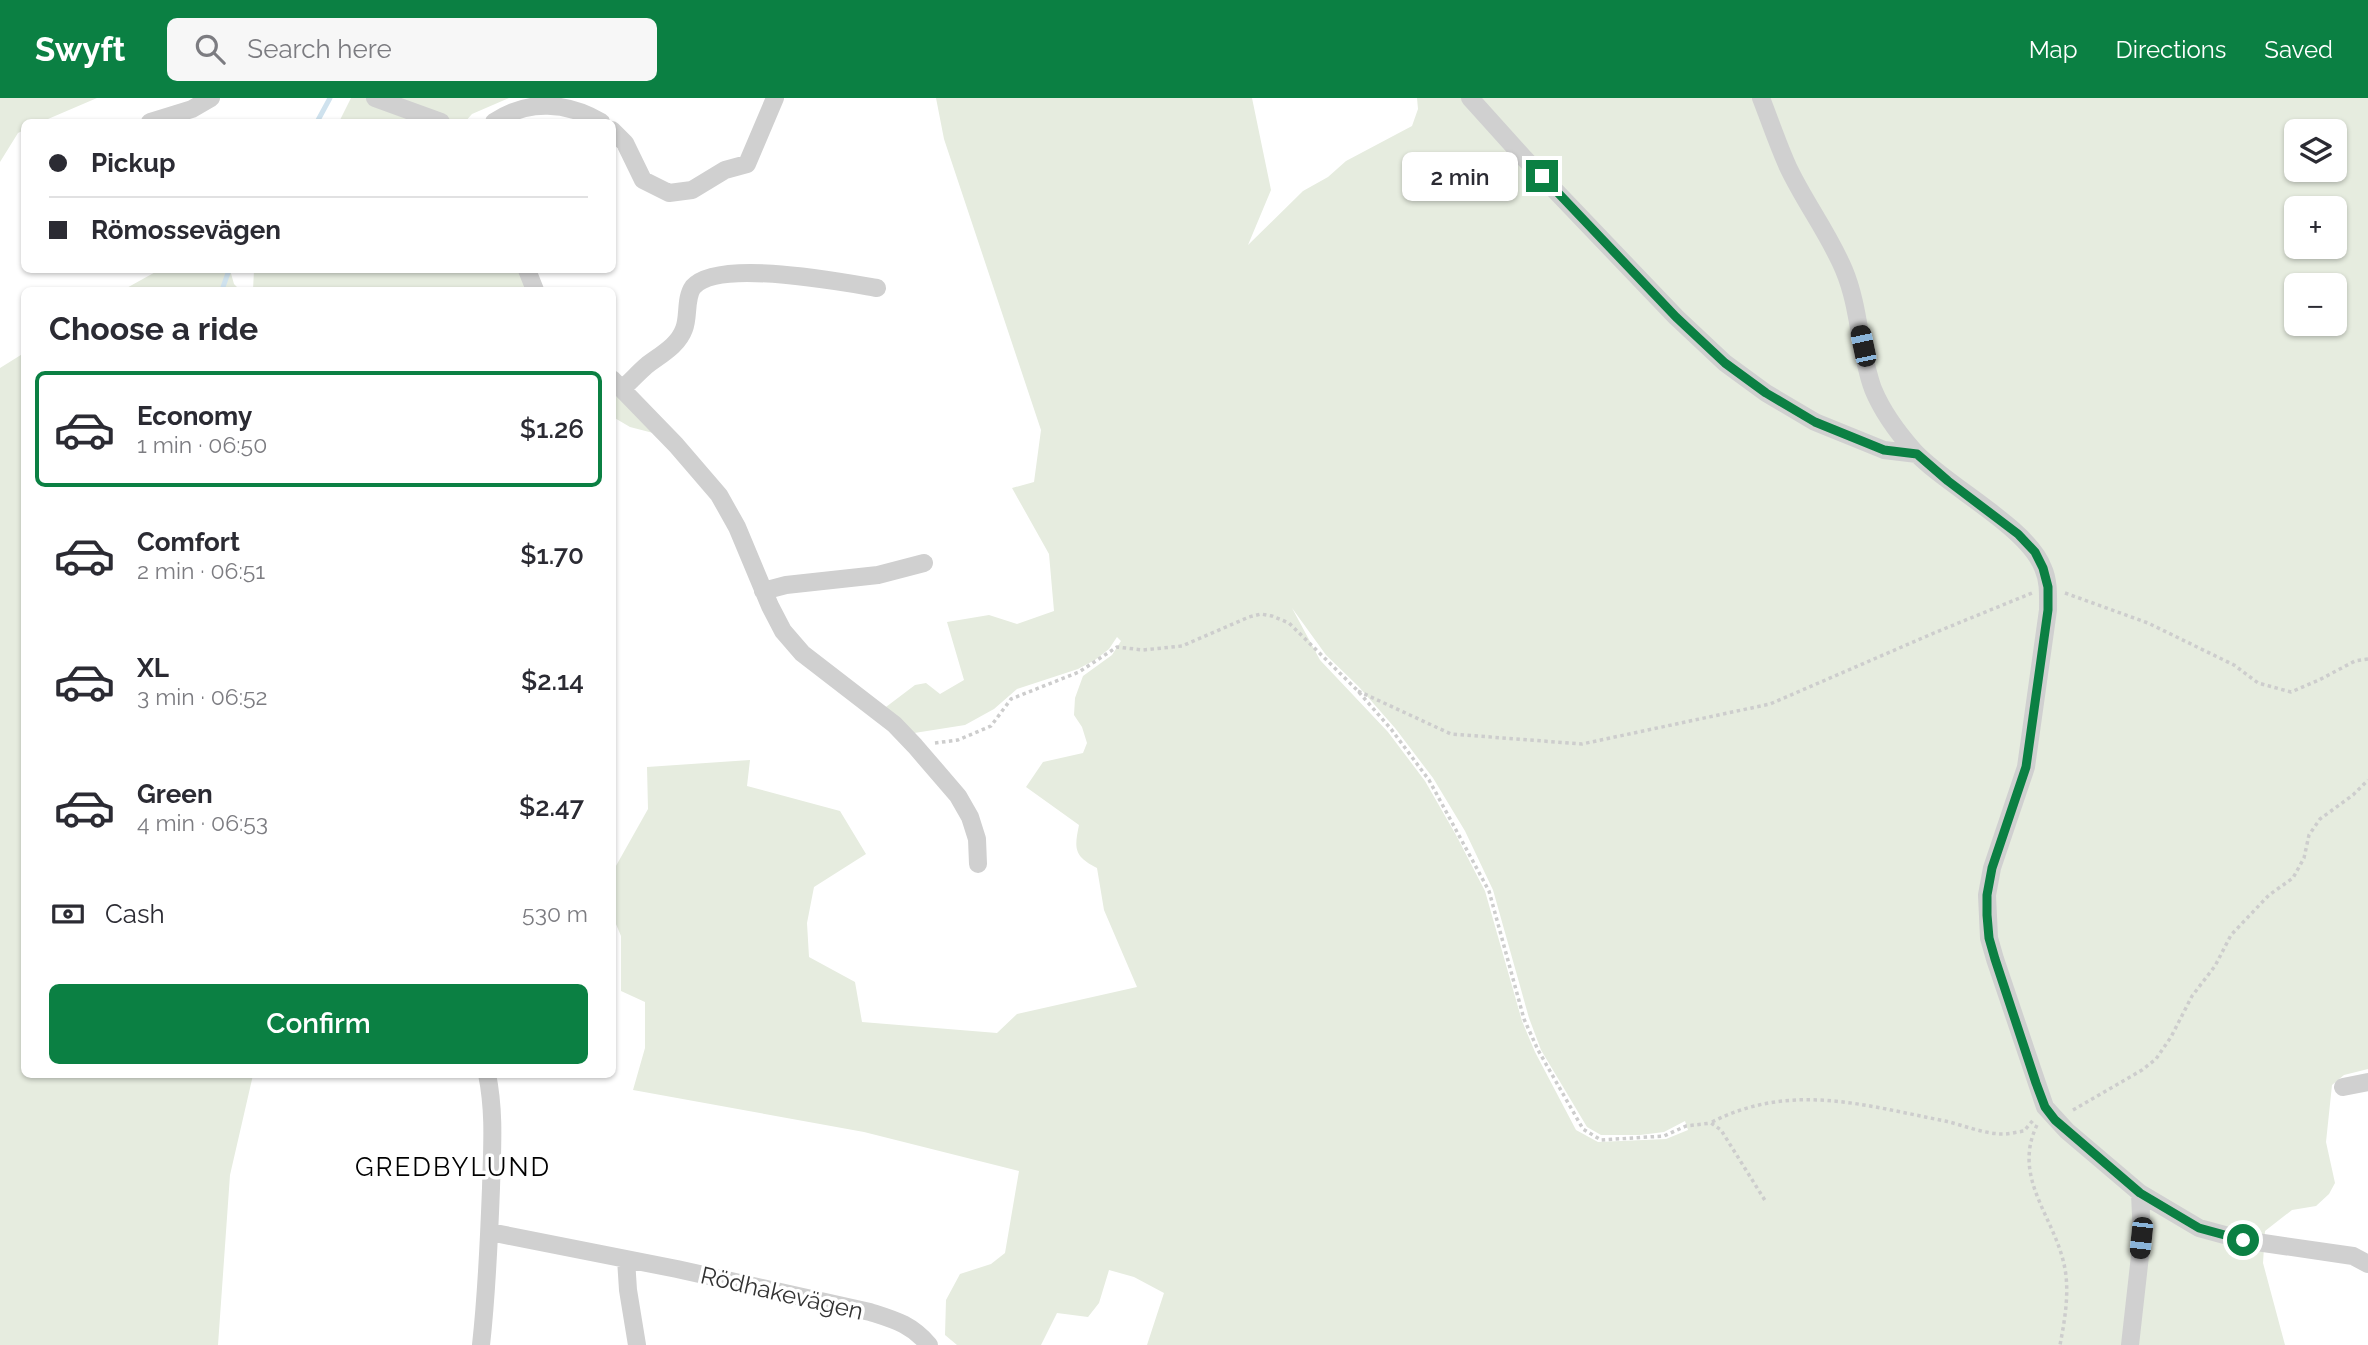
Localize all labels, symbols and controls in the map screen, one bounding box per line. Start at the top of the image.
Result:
search box [167,18,657,81]
text: Swyft [35,30,125,69]
icon: search [191,30,229,68]
text: Search here [247,34,392,64]
text: Map [2029,35,2078,64]
text: Directions [2116,35,2226,64]
text: Saved [2264,35,2333,64]
map controls [2284,119,2347,336]
button: layers [2284,119,2347,182]
text: Pickup [91,148,176,178]
callout: 2 min [1402,152,1518,200]
route end [1526,160,1558,192]
text: 2 min [1431,163,1489,190]
button: + [2284,196,2347,259]
text: Römossevägen [91,215,281,245]
button: − [2284,273,2347,336]
text: Choose a ride [49,310,258,347]
car [1849,323,1878,369]
icon: car [53,398,116,461]
text: Economy [137,401,252,431]
text: $1.26 [520,414,584,444]
text: 1 min · 06:50 [137,431,267,458]
icon: car [53,524,116,587]
text: Comfort [137,527,240,557]
text: $1.70 [520,540,584,570]
text: 2 min · 06:51 [137,557,265,584]
icon: car [53,650,116,713]
text: XL [137,653,169,683]
text: $2.14 [521,666,584,696]
text: 3 min · 06:52 [137,683,268,710]
icon: car [53,776,116,839]
text: Green [137,779,213,809]
text: $2.47 [519,792,584,822]
text: 4 min · 06:53 [137,809,268,836]
icon: cash [49,895,87,933]
text: Cash [105,899,165,929]
text: 530 m [522,900,588,927]
button: Confirm [49,984,588,1064]
district label: GREDBYLUND [355,1152,551,1182]
car [2129,1216,2154,1260]
route start [2227,1224,2259,1256]
street label: Rödhakevägen [698,1260,866,1326]

